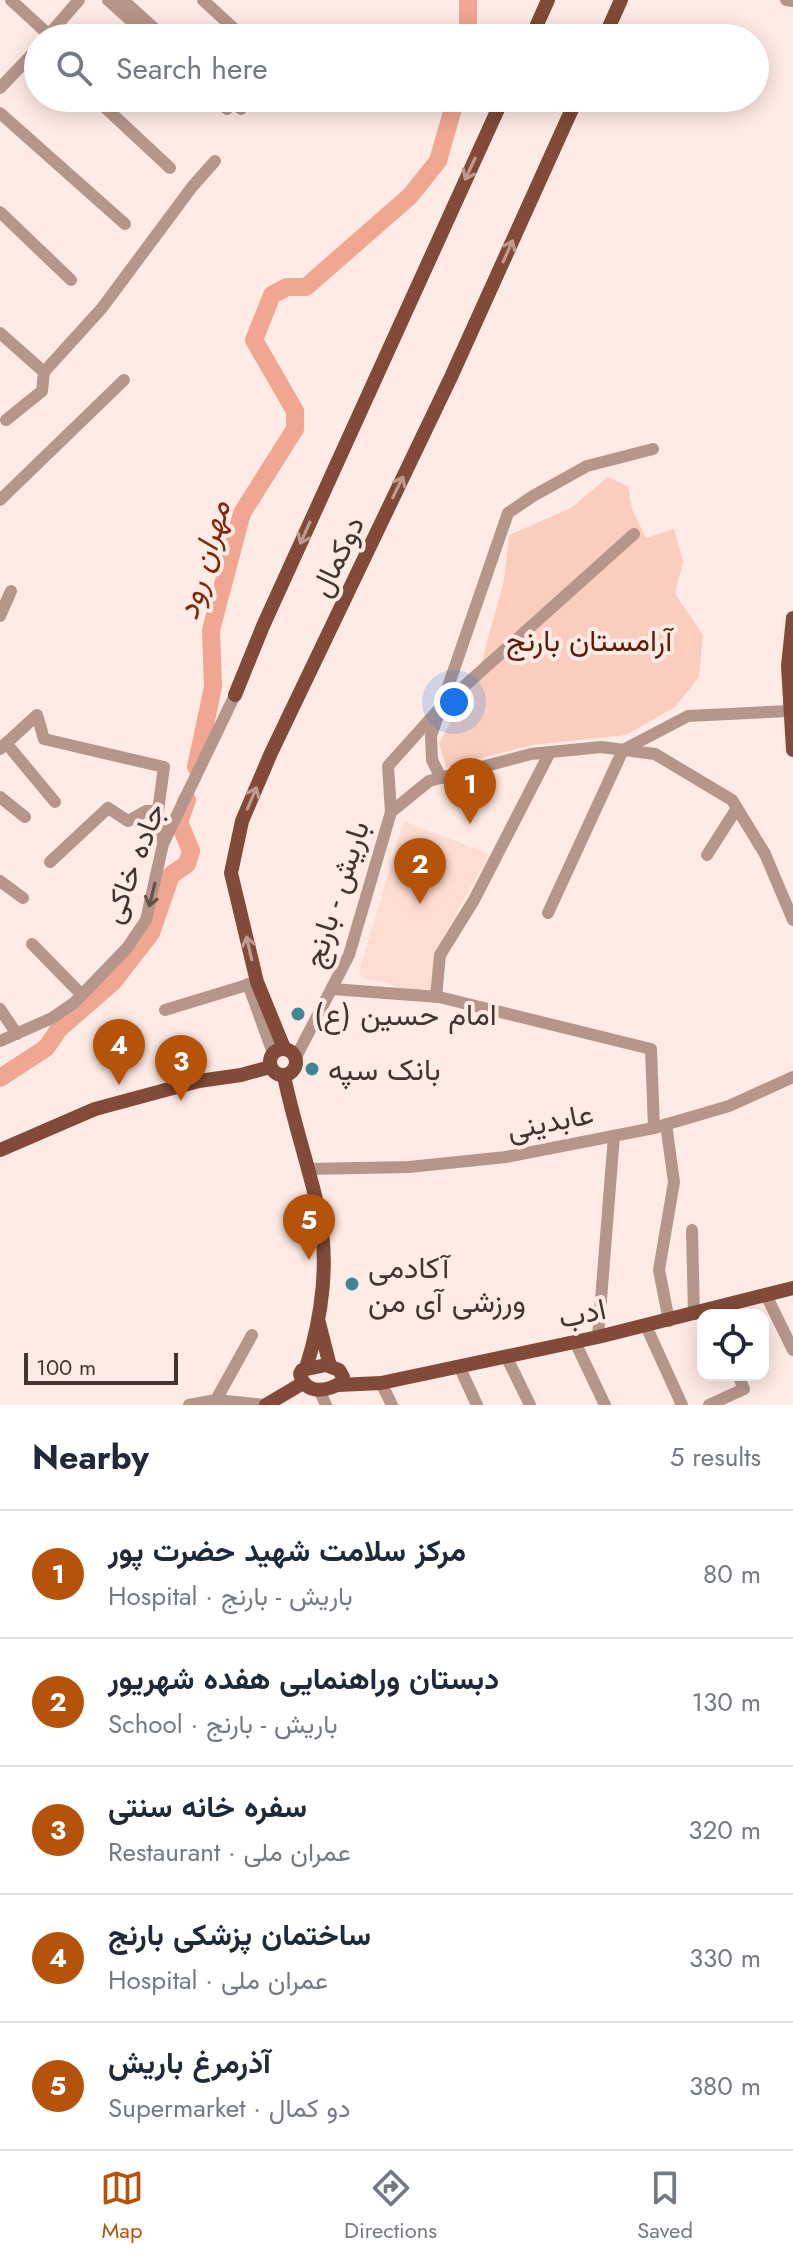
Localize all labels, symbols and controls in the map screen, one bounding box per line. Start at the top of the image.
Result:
search box [24,24,769,112]
icon: search [52,46,96,90]
text: Search here [116,47,268,90]
one-way arrow [462,156,477,181]
one-way arrow [501,240,516,264]
one-way arrow [391,475,406,499]
water label: مهران رود [164,494,242,625]
street label: دوکمال [299,508,375,604]
one-way arrow [297,521,312,545]
park label: آرامستان بارنج [506,619,674,662]
your location [434,682,474,722]
pin: 1 [444,758,496,824]
one-way arrow [245,787,260,811]
street label: جاده خاکی [90,796,176,930]
street label: باریش - بارنج [292,815,380,973]
pin: 2 [394,838,446,904]
one-way arrow [144,882,159,907]
one-way arrow [241,936,256,962]
place label: امام حسین (ع) [314,993,497,1036]
marker: امام حسین (ع) [289,1005,307,1023]
pin: 4 [93,1019,145,1085]
pin: 3 [155,1035,207,1101]
place label: بانک سپه [328,1048,441,1091]
marker: بانک سپه [303,1060,321,1078]
street label: عابدینی [503,1092,597,1150]
pin: 5 [283,1194,335,1260]
place label: آکادمی ورزشی آی من [368,1246,526,1323]
marker: آکادمی ورزشی آی من [343,1275,361,1293]
street label: ادب [554,1287,610,1339]
map controls [697,1309,769,1381]
button: locate [697,1309,769,1381]
scale bar [24,1349,178,1385]
text: 100 m [36,1351,96,1383]
text: Nearby [32,1433,149,1482]
text: 5 results [670,1438,761,1476]
text: مرکز سلامت شهید حضرت پور [108,1529,466,1572]
text: 1 [51,1555,65,1593]
text: 80 m [703,1555,761,1593]
text: Hospital · باریش - بارنج [108,1577,353,1615]
text: دبستان وراهنمایی هفده شهریور [108,1657,499,1700]
text: 2 [49,1683,67,1721]
text: 130 m [691,1683,761,1721]
text: School · باریش - بارنج [108,1705,338,1743]
text: سفره خانه سنتی [108,1785,307,1828]
text: 3 [50,1811,66,1849]
text: 320 m [688,1811,761,1849]
text: Restaurant · عمران ملی [108,1833,351,1871]
text: ساختمان پزشکی بارنج [108,1913,371,1956]
text: 4 [49,1939,67,1977]
text: 330 m [689,1939,761,1977]
text: Hospital · عمران ملی [108,1961,328,1999]
text: آذرمرغ باریش [108,2041,271,2084]
text: 5 [50,2067,66,2105]
text: 380 m [689,2067,761,2105]
text: Supermarket · دو کمال [108,2089,351,2127]
tab: Map [100,2166,144,2246]
tab: Directions [344,2166,437,2246]
tab: Saved [637,2166,693,2246]

